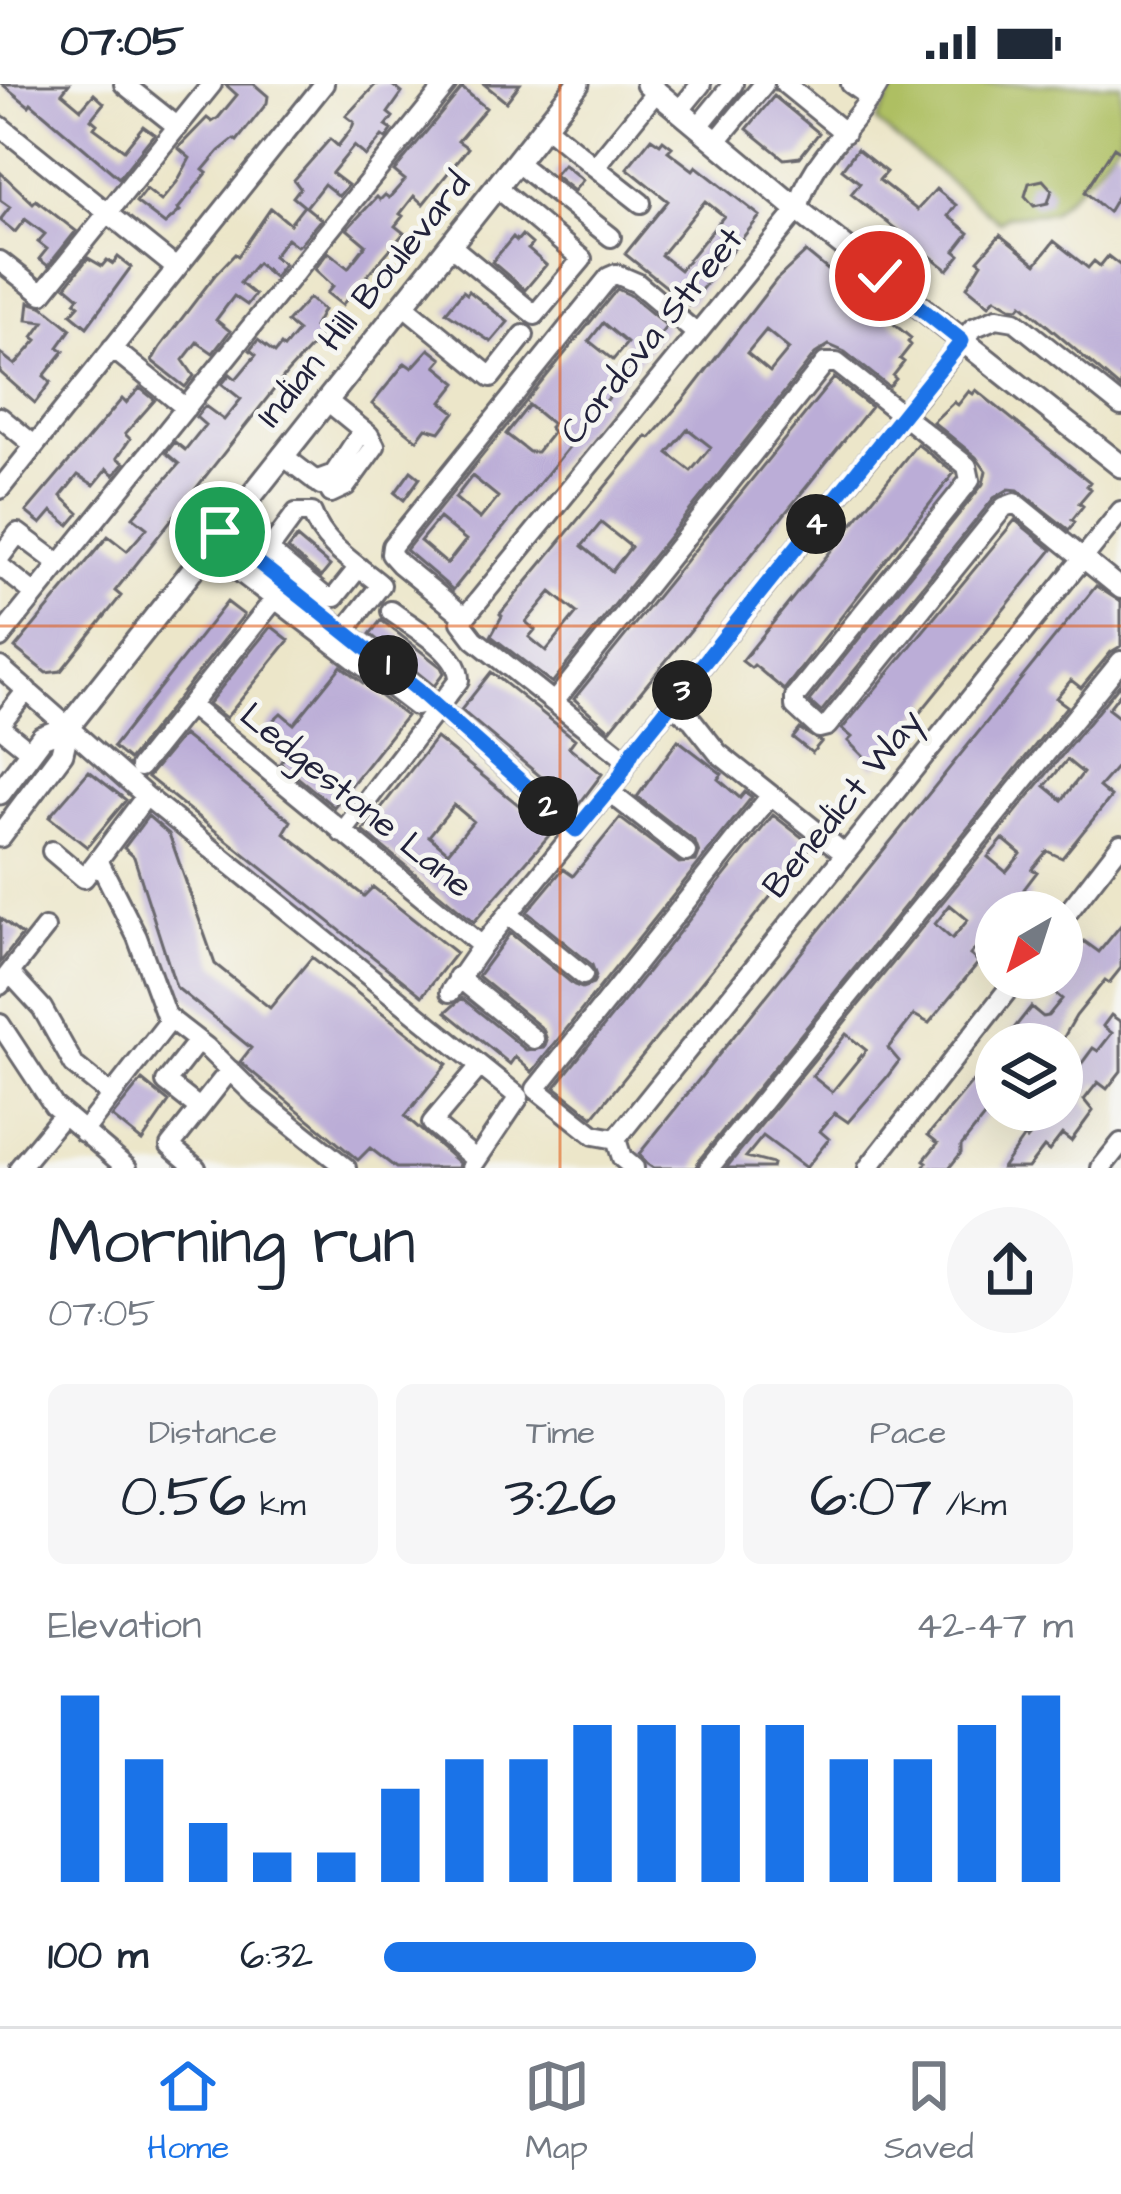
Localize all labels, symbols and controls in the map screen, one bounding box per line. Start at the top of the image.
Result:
text: 07:05 [60,11,184,73]
street label: Indian Hill Boulevard [245,161,483,439]
street label: Cordova Street [548,216,756,456]
pin [829,225,931,327]
icon: check [847,243,913,309]
pin [169,481,271,583]
pin: 4 [786,494,846,554]
icon: arrive [187,499,253,565]
text: 4 [805,501,827,547]
pin: 1 [358,635,418,695]
text: 1 [386,642,390,688]
pin: 3 [652,660,712,720]
text: 3 [674,667,690,713]
street label: Ledgestone Lane [228,691,483,912]
street label: Benedict Way [751,698,935,909]
pin: 2 [518,776,578,836]
text: 2 [539,783,557,829]
north arrow [975,891,1083,999]
map controls [975,891,1083,1131]
button: layers [975,1023,1083,1131]
text: Morning run [48,1197,416,1289]
button: share [947,1207,1073,1333]
text: 07:05 [48,1288,155,1342]
text: Distance [149,1410,277,1456]
text: Time [526,1410,595,1456]
text: Pace [870,1410,946,1456]
text: 0.56 [120,1456,246,1539]
text: 3:26 [504,1456,617,1539]
text: 6:07 [810,1456,932,1539]
text: km [246,1482,306,1528]
text: /km [932,1482,1006,1528]
text: Elevation [48,1600,202,1654]
text: 42–47 m [916,1600,1073,1654]
text: 100 m [48,1930,148,1984]
text: 6:32 [240,1930,313,1984]
tab: Home [147,2053,229,2171]
tab: Map [524,2053,590,2171]
tab: Saved [884,2053,974,2171]

